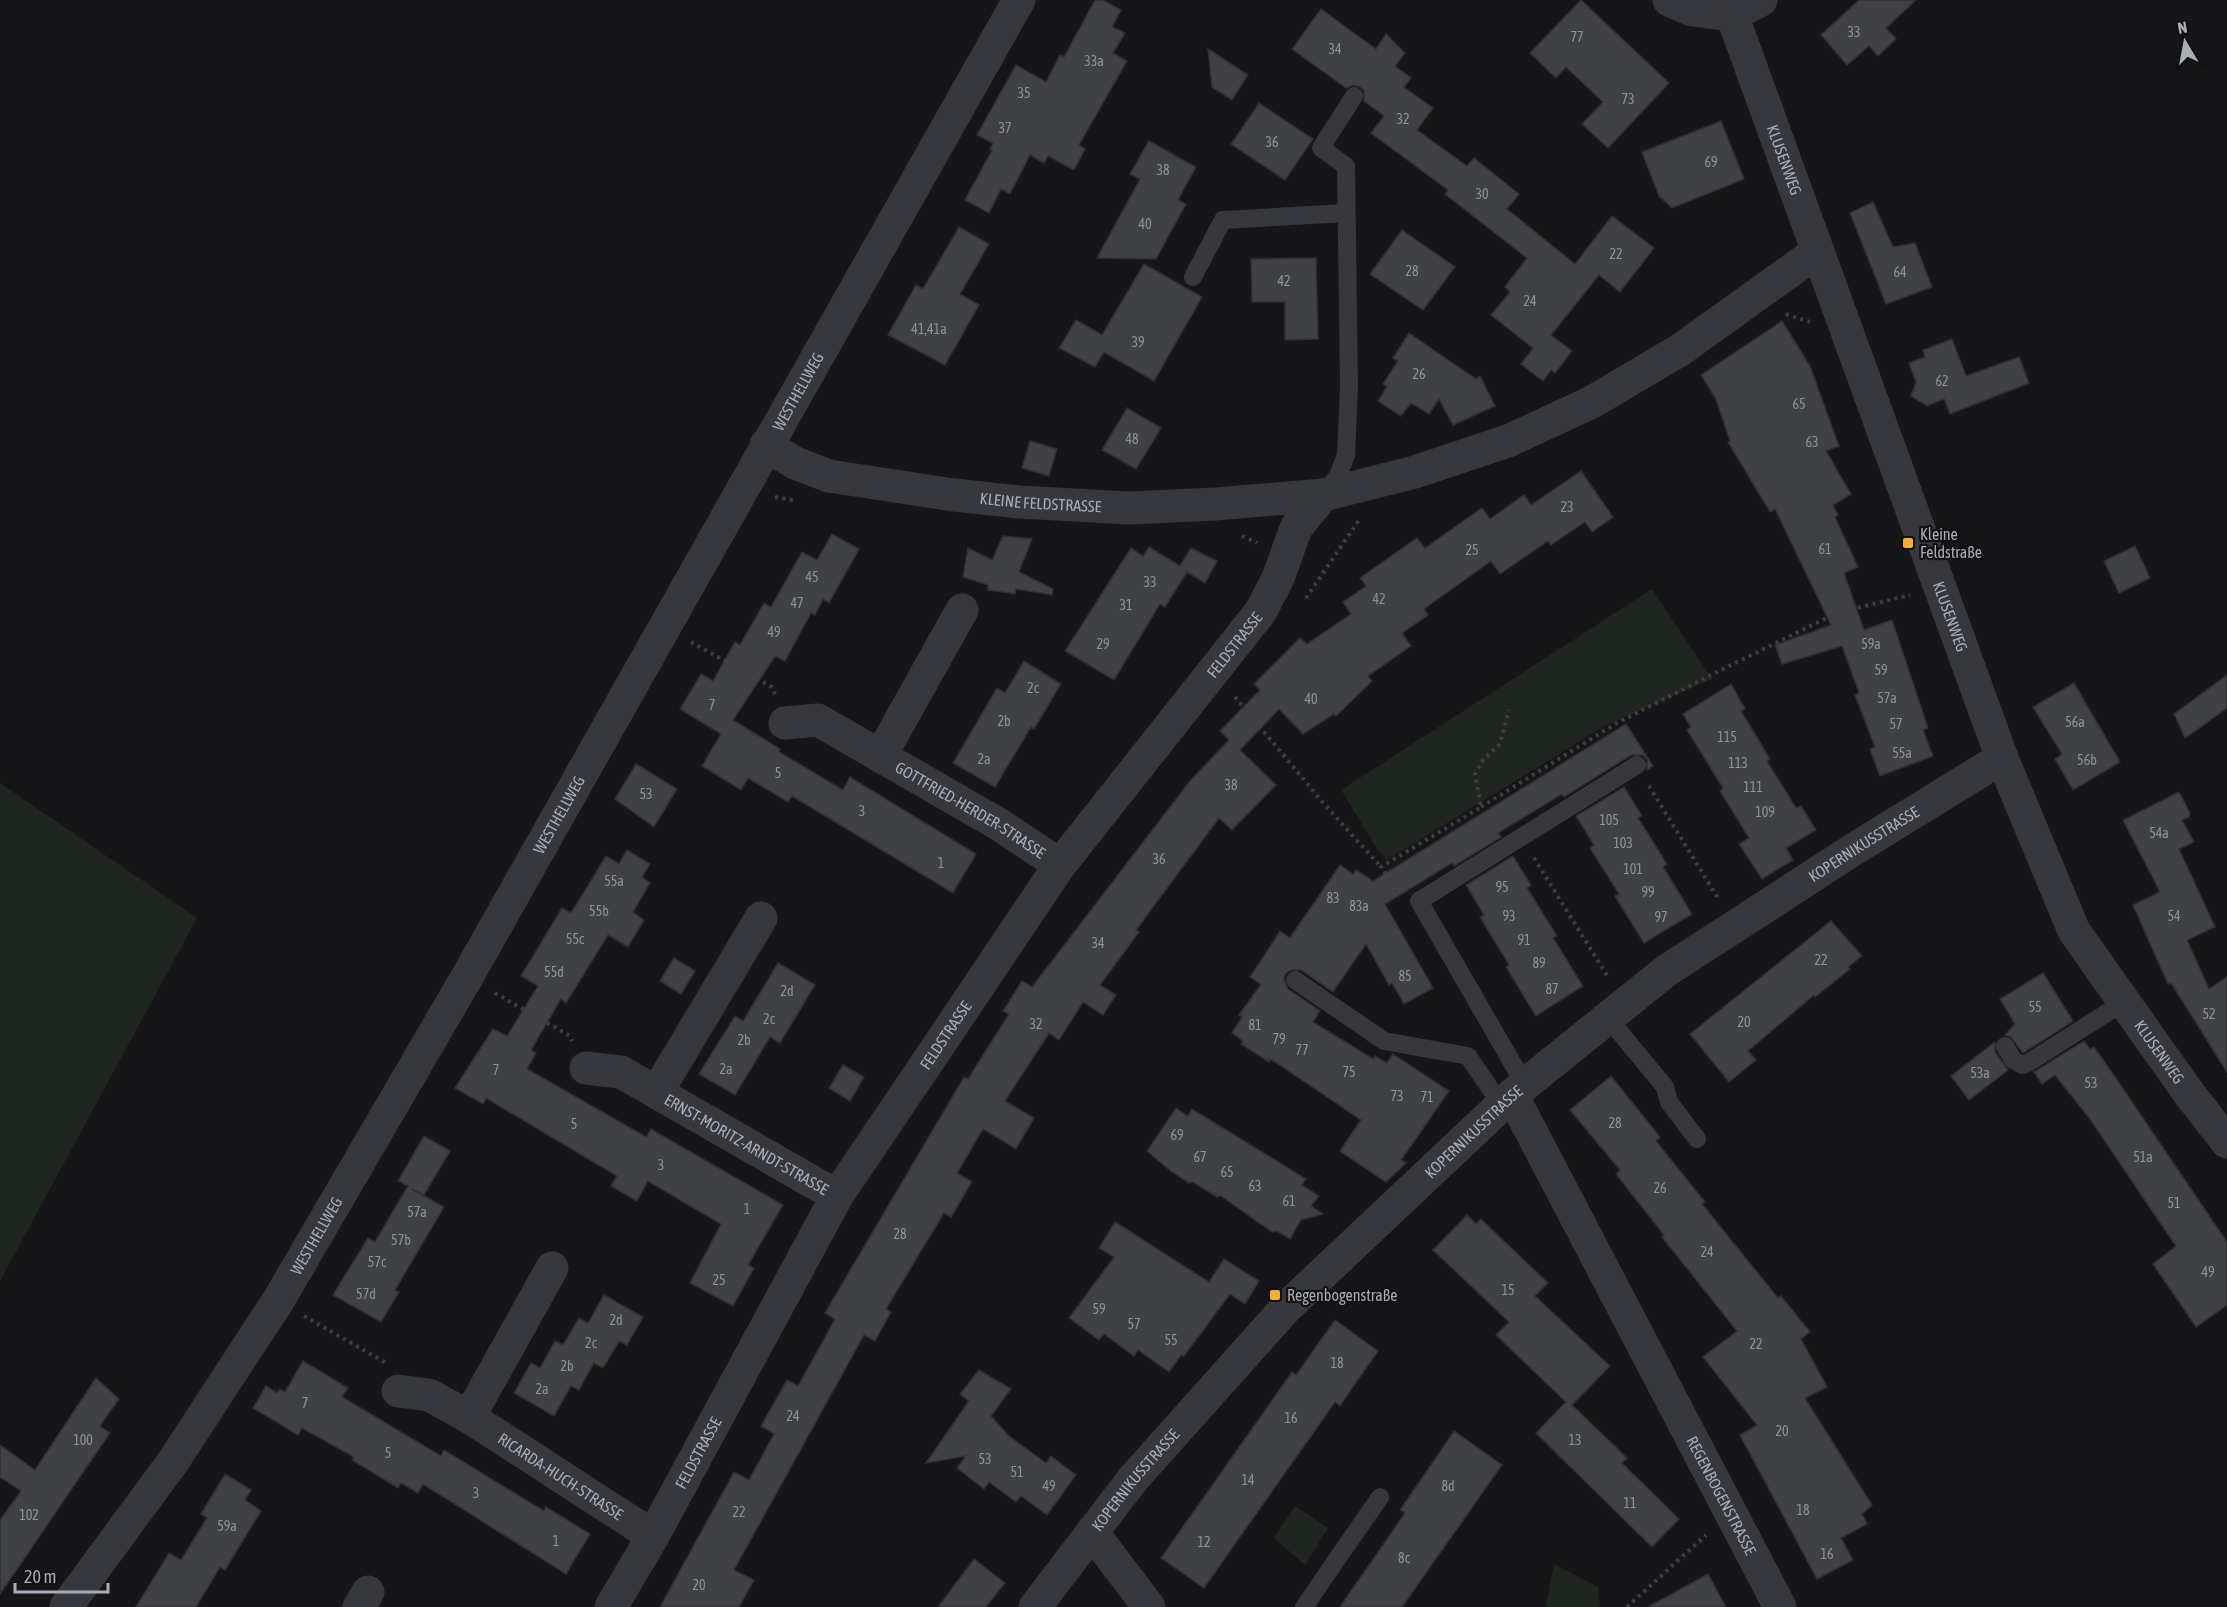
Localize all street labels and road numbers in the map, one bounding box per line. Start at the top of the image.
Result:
street label: KLUSENWEG [1764,122,1806,197]
street label: WESTHELLWEG [769,349,827,434]
street label: KLEINE FELDSTRASSE [979,489,1102,515]
street label: KLUSENWEG [1930,579,1972,654]
street label: FELDSTRASSE [1203,608,1266,681]
street label: GOTTFRIED-HERDER-STRASSE [892,758,1049,862]
street label: WESTHELLWEG [530,772,588,857]
street label: KOPERNIKUSSTRASSE [1805,802,1922,885]
street label: FELDSTRASSE [916,998,975,1073]
street label: KLUSENWEG [2131,1017,2188,1087]
street label: KOPERNIKUSSTRASSE [1421,1081,1526,1182]
street label: ERNST-MORITZ-ARNDT-STRASSE [661,1090,832,1198]
street label: WESTHELLWEG [286,1194,346,1278]
street label: FELDSTRASSE [671,1414,725,1492]
street label: KOPERNIKUSSTRASSE [1088,1425,1183,1534]
street label: RICARDA-HUCH-STRASSE [495,1429,627,1523]
street label: REGENBOGENSTRASSE [1683,1433,1760,1558]

